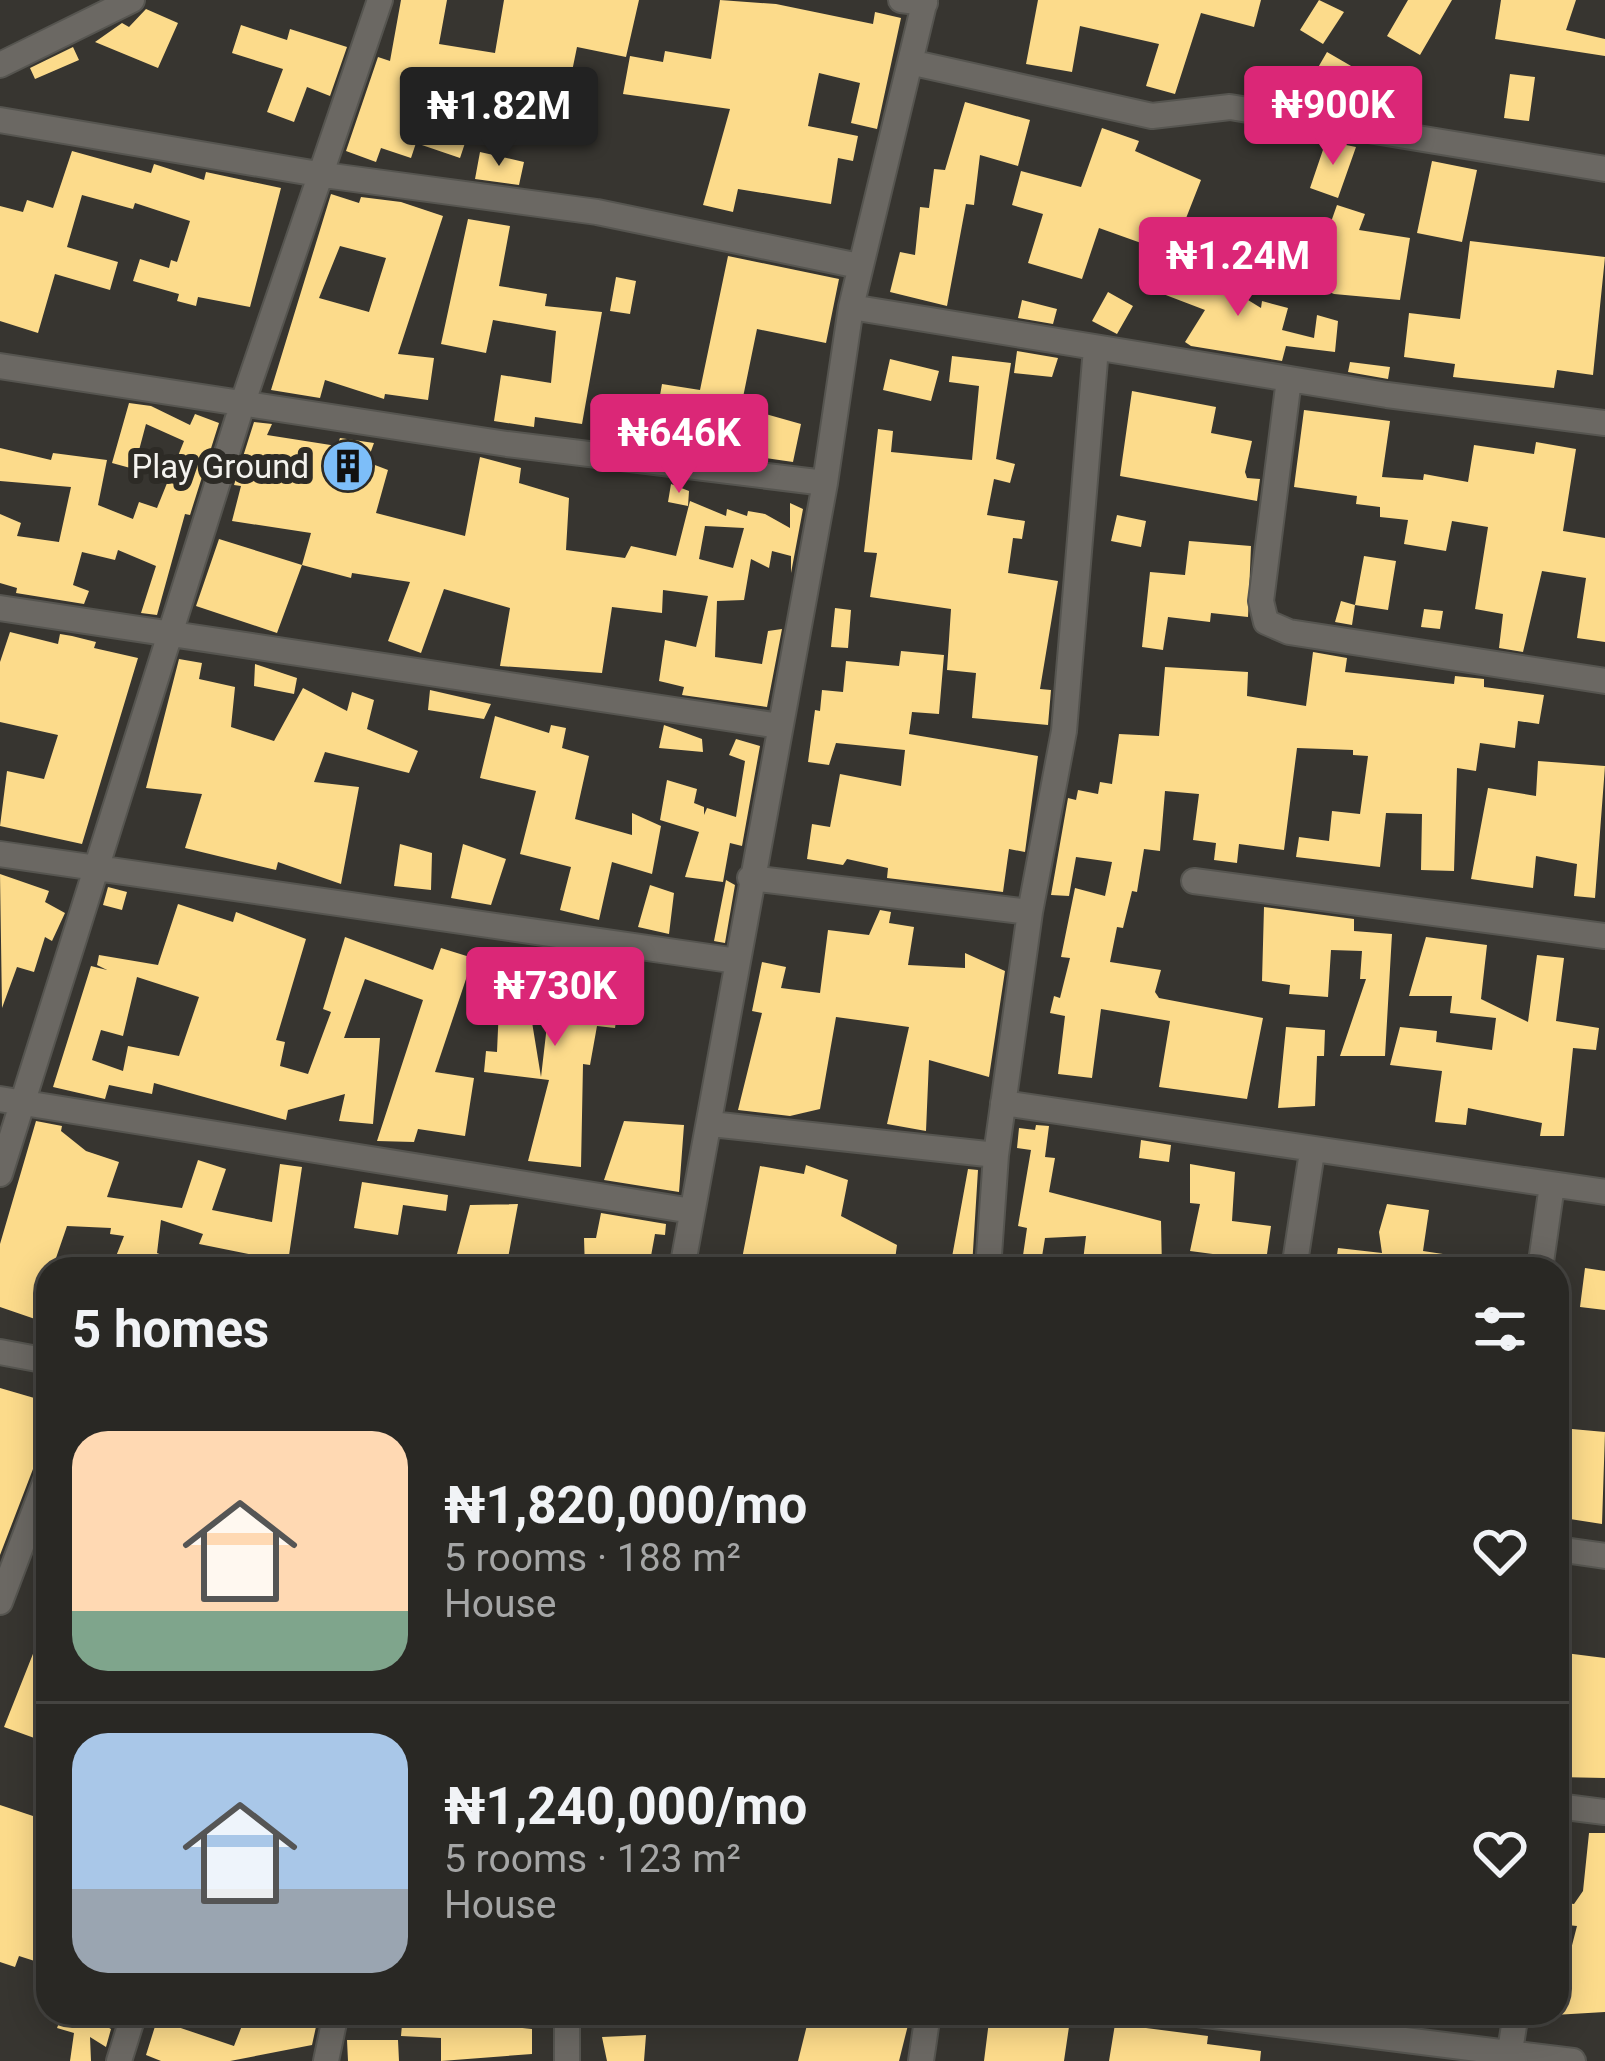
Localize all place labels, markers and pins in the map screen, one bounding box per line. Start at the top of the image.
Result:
pin: ₦900K [1249,66,1417,168]
pin: ₦1.82M [401,67,597,169]
pin: ₦1.24M [1140,217,1336,319]
pin: ₦646K [595,394,763,496]
building icon: Play Ground [320,438,376,494]
place label: Play Ground [131,447,309,486]
pin: ₦730K [471,947,639,1049]

